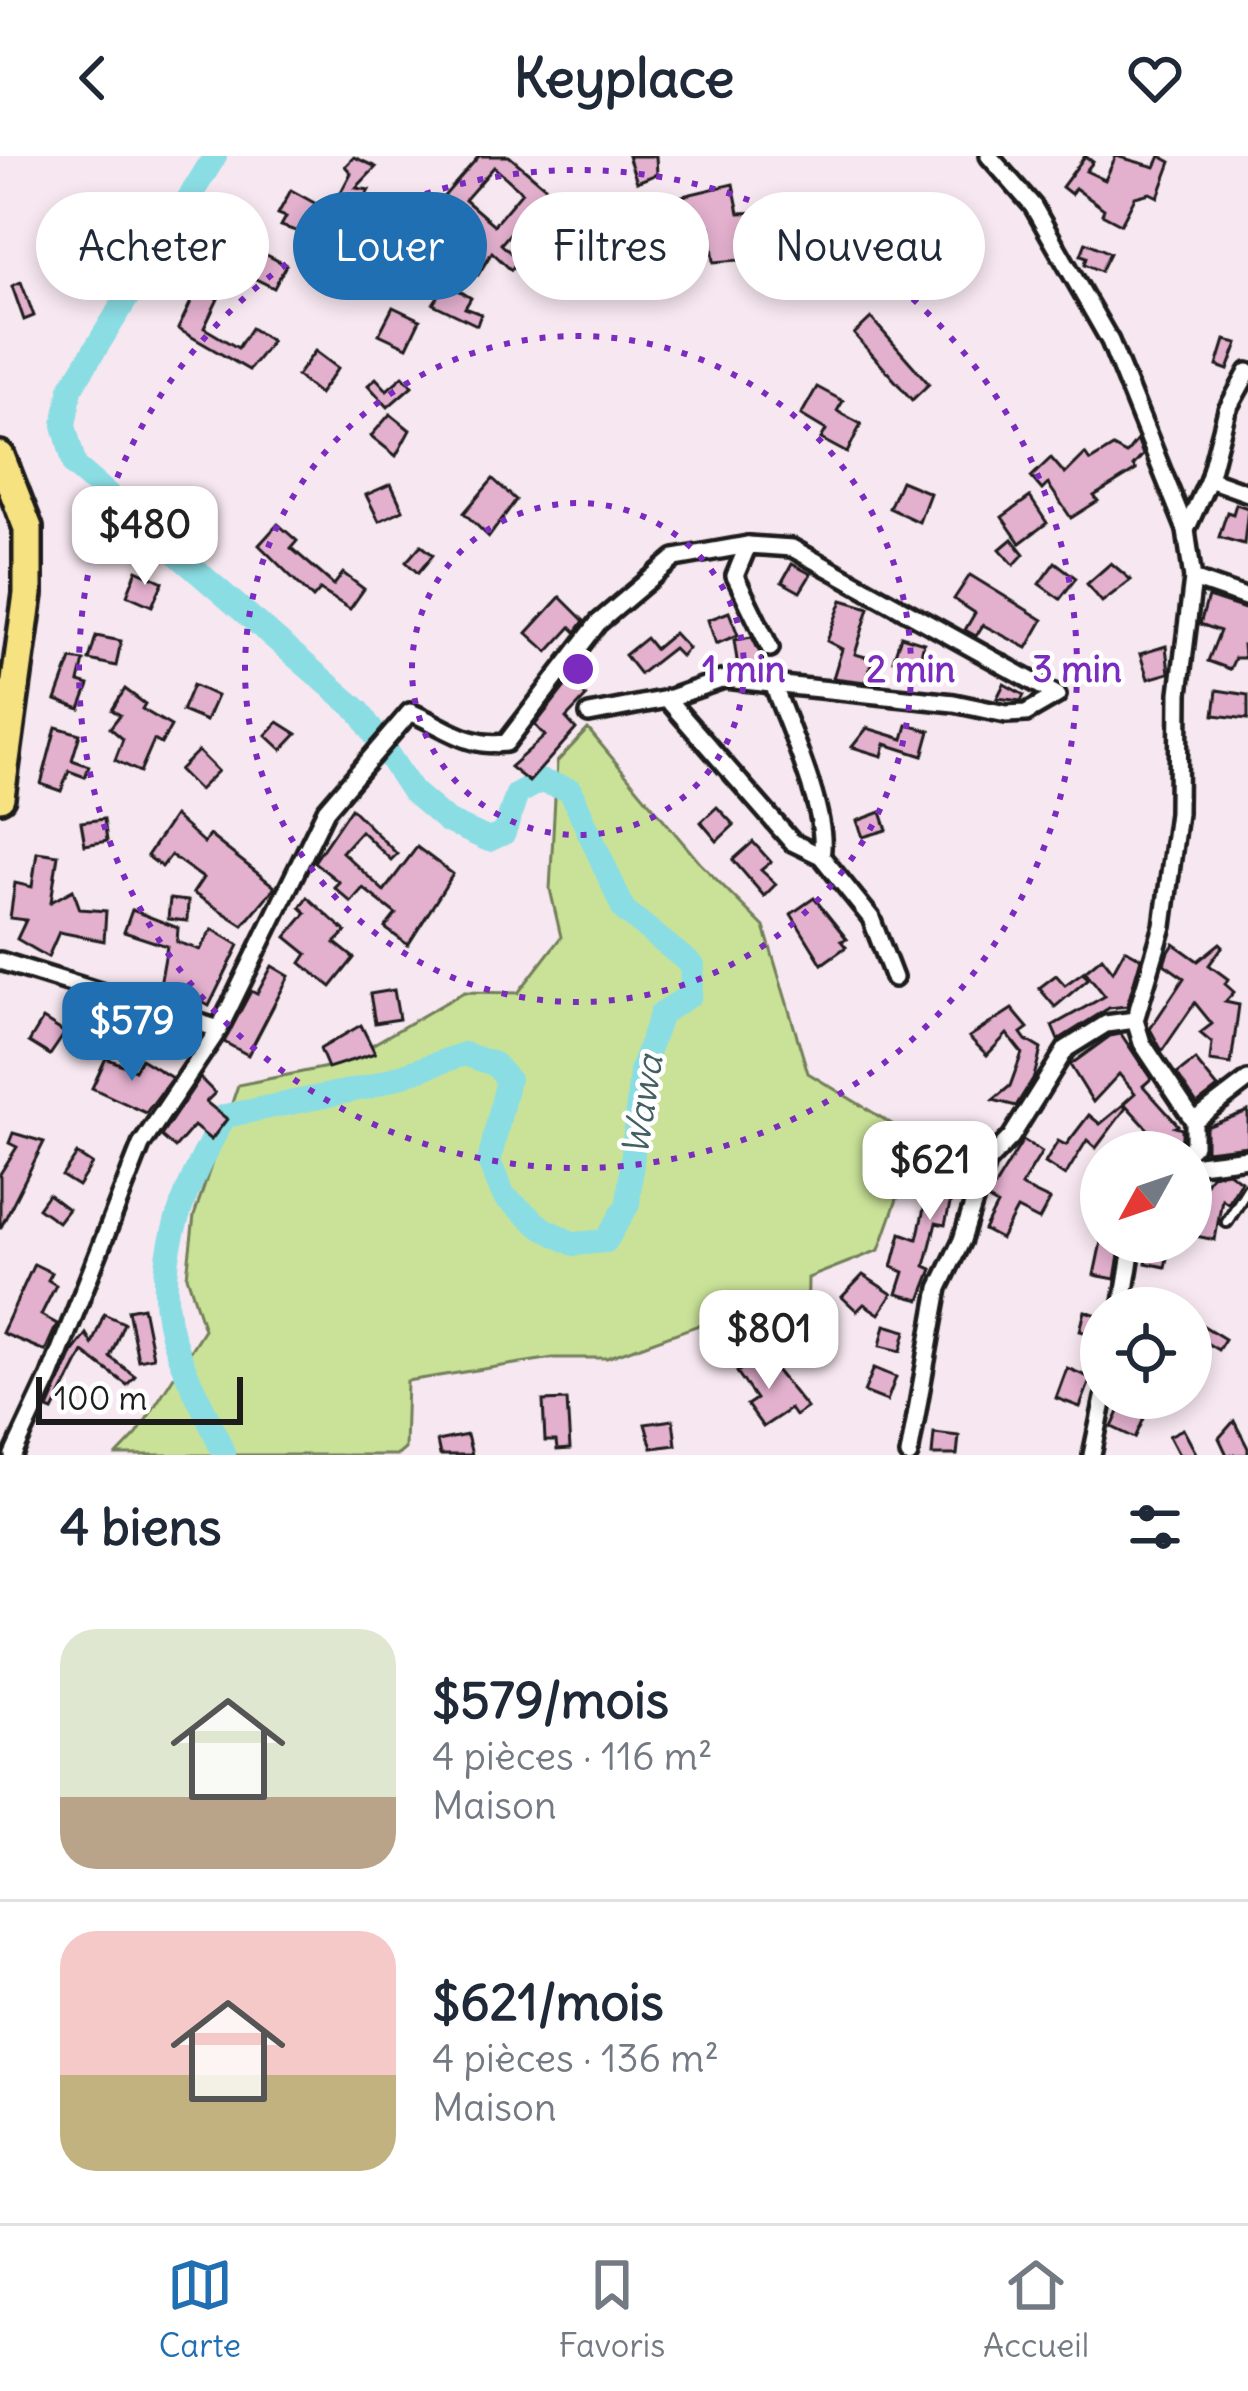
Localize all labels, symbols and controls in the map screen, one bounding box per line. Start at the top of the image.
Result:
text: Keyplace [514,44,734,112]
icon: back [60,45,126,111]
icon: heart [1122,45,1188,111]
chip: Acheter [36,192,269,300]
chip: Louer [293,192,487,300]
chip: Filtres [511,192,709,300]
chip: Nouveau [733,192,985,300]
pin: $480 [74,486,216,588]
text: $480 [99,500,191,549]
text: 1 min [702,647,786,692]
text: 2 min [867,647,956,692]
text: 3 min [1032,647,1122,692]
centre of rings [557,648,599,690]
pin: $579 [61,982,203,1084]
text: $579 [89,996,175,1045]
water label: Wawa [612,1049,673,1158]
pin: $621 [859,1121,1001,1223]
north arrow [1080,1131,1212,1263]
map controls [1080,1131,1212,1419]
text: $621 [890,1135,970,1184]
button: locate [1080,1287,1212,1419]
pin: $801 [698,1290,840,1392]
text: $801 [726,1304,812,1353]
scale bar [36,1371,243,1424]
text: 100 m [54,1377,147,1419]
icon: filters [1122,1494,1188,1560]
text: 4 biens [60,1495,221,1559]
text: $579/mois [432,1668,669,1732]
icon: home [156,1677,300,1821]
text: 4 pièces · 116 m² [432,1732,713,1781]
text: Maison [432,1781,557,1830]
text: $621/mois [432,1970,664,2034]
icon: home [156,1979,300,2123]
text: 4 pièces · 136 m² [432,2034,719,2083]
text: Maison [432,2083,557,2132]
tab: Carte [159,2252,241,2366]
tab: Favoris [559,2252,665,2366]
tab: Accueil [983,2252,1089,2366]

